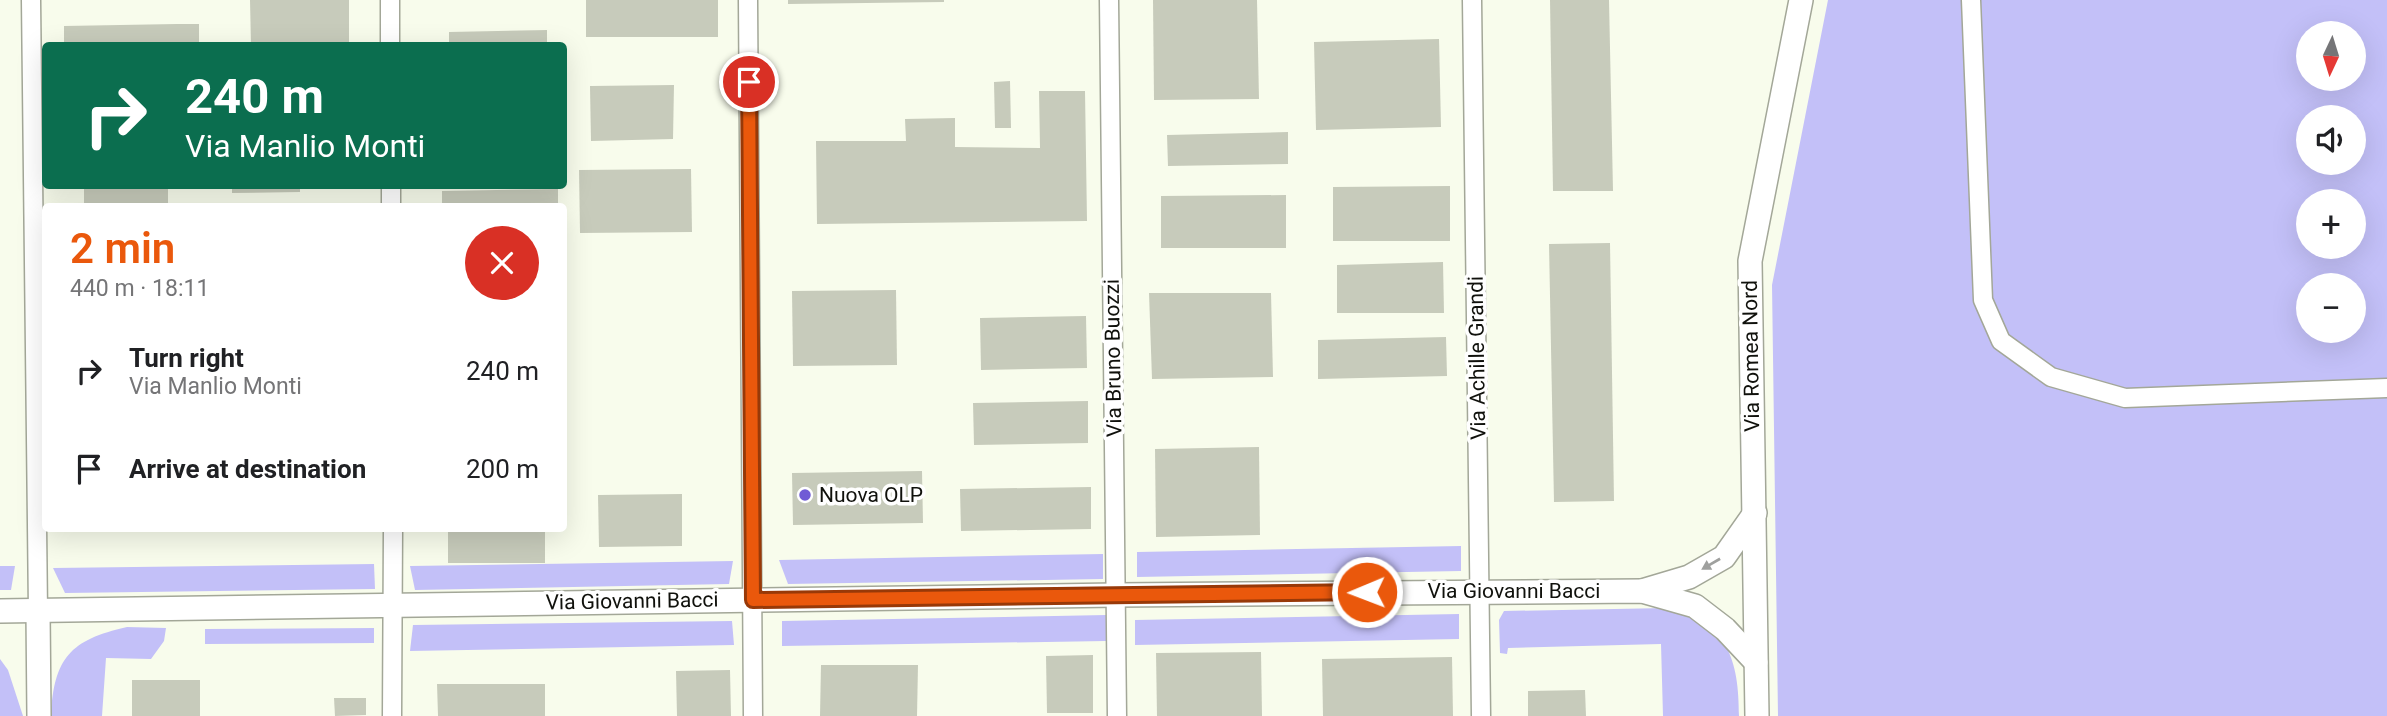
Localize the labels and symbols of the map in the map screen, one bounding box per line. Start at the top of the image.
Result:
north arrow [2296,21,2366,91]
pin [719,52,779,112]
street label: Via Achille Grandi [1464,276,1490,440]
street label: Via Bruno Buozzi [1100,279,1126,437]
street label: Via Romea Nord [1738,280,1764,432]
place label: Nuova OLP [819,483,923,507]
marker: Nuova OLP [797,487,813,503]
position arrow [1330,555,1404,629]
one-way arrow [1702,558,1721,570]
street label: Via Giovanni Bacci [1428,579,1600,603]
street label: Via Giovanni Bacci [545,587,719,615]

